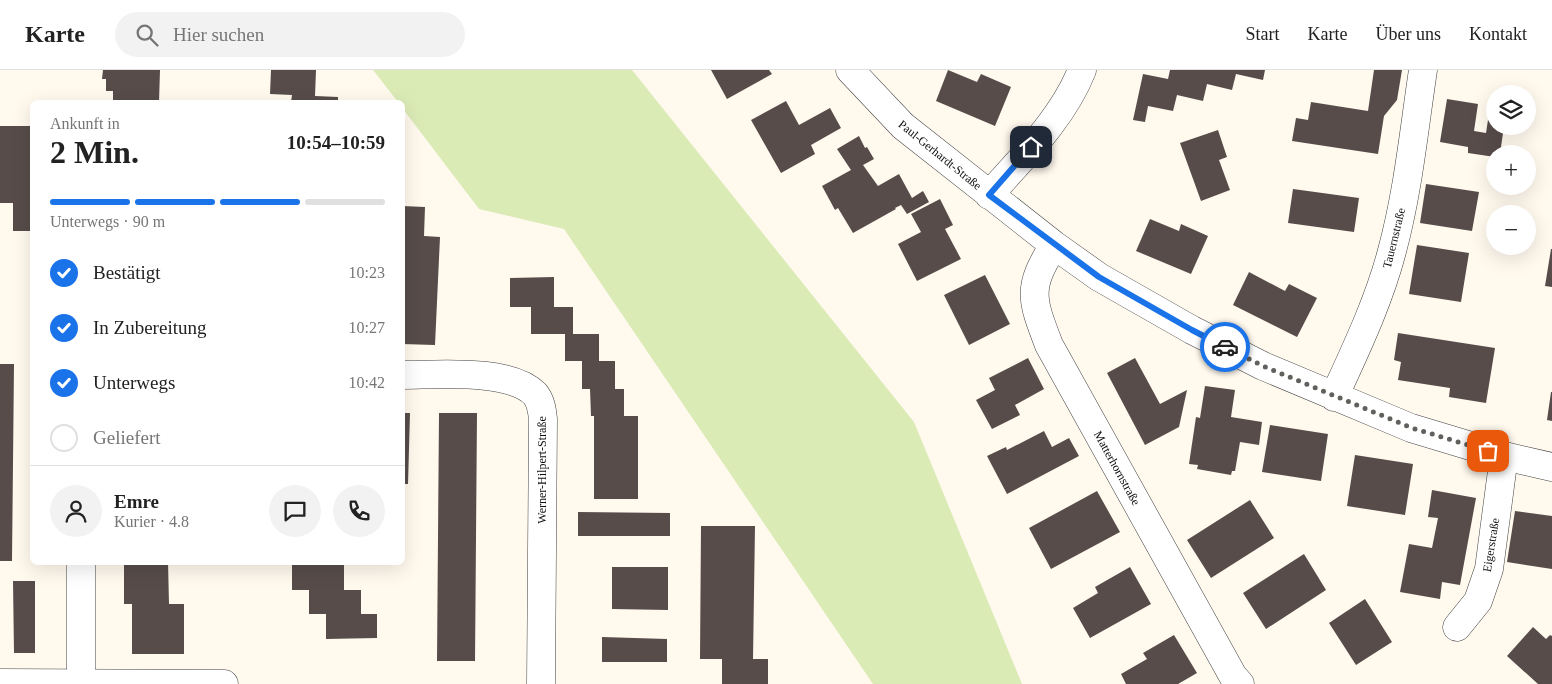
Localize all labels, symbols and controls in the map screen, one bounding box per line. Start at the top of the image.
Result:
search box [115,12,465,57]
text: Karte [25,21,85,47]
icon: search [133,21,161,49]
text: Hier suchen [173,24,264,45]
text: Start [1246,24,1280,44]
text: Karte [1308,24,1348,44]
text: Über uns [1376,24,1441,44]
text: Kontakt [1469,24,1527,44]
map controls [1486,85,1536,255]
button: layers [1486,85,1536,135]
text: Ankunft in [50,115,120,132]
street label: Paul-Gerhardt-Straße [896,117,984,193]
pin [1010,126,1052,168]
text: 10:54–10:59 [287,132,385,153]
icon: home [1017,133,1045,161]
text: 2 Min. [50,134,139,170]
button: + [1486,145,1536,195]
button: − [1486,205,1536,255]
street label: Tauernstraße [1380,206,1408,270]
text: Unterwegs · 90 m [50,213,165,230]
icon: check [50,259,78,287]
text: Bestätigt [93,262,161,283]
text: 10:23 [349,264,385,281]
icon: check [50,314,78,342]
text: In Zubereitung [93,317,206,338]
text: 10:27 [349,319,385,336]
courier [1200,322,1250,372]
icon: car [1211,333,1239,361]
icon: check [50,369,78,397]
text: Unterwegs [93,372,175,393]
text: 10:42 [349,374,385,391]
street label: Werner-Hilpert-Straße [535,416,549,524]
text: Geliefert [93,427,161,448]
street label: Matterhornstraße [1091,428,1143,508]
pin [1467,430,1509,472]
icon: bag [1474,437,1502,465]
button: person [50,485,102,537]
button: chat [269,485,321,537]
button: phone [333,485,385,537]
text: Emre [114,491,159,512]
text: Kurier · 4.8 [114,513,189,530]
street label: Eigerstraße [1480,517,1502,573]

